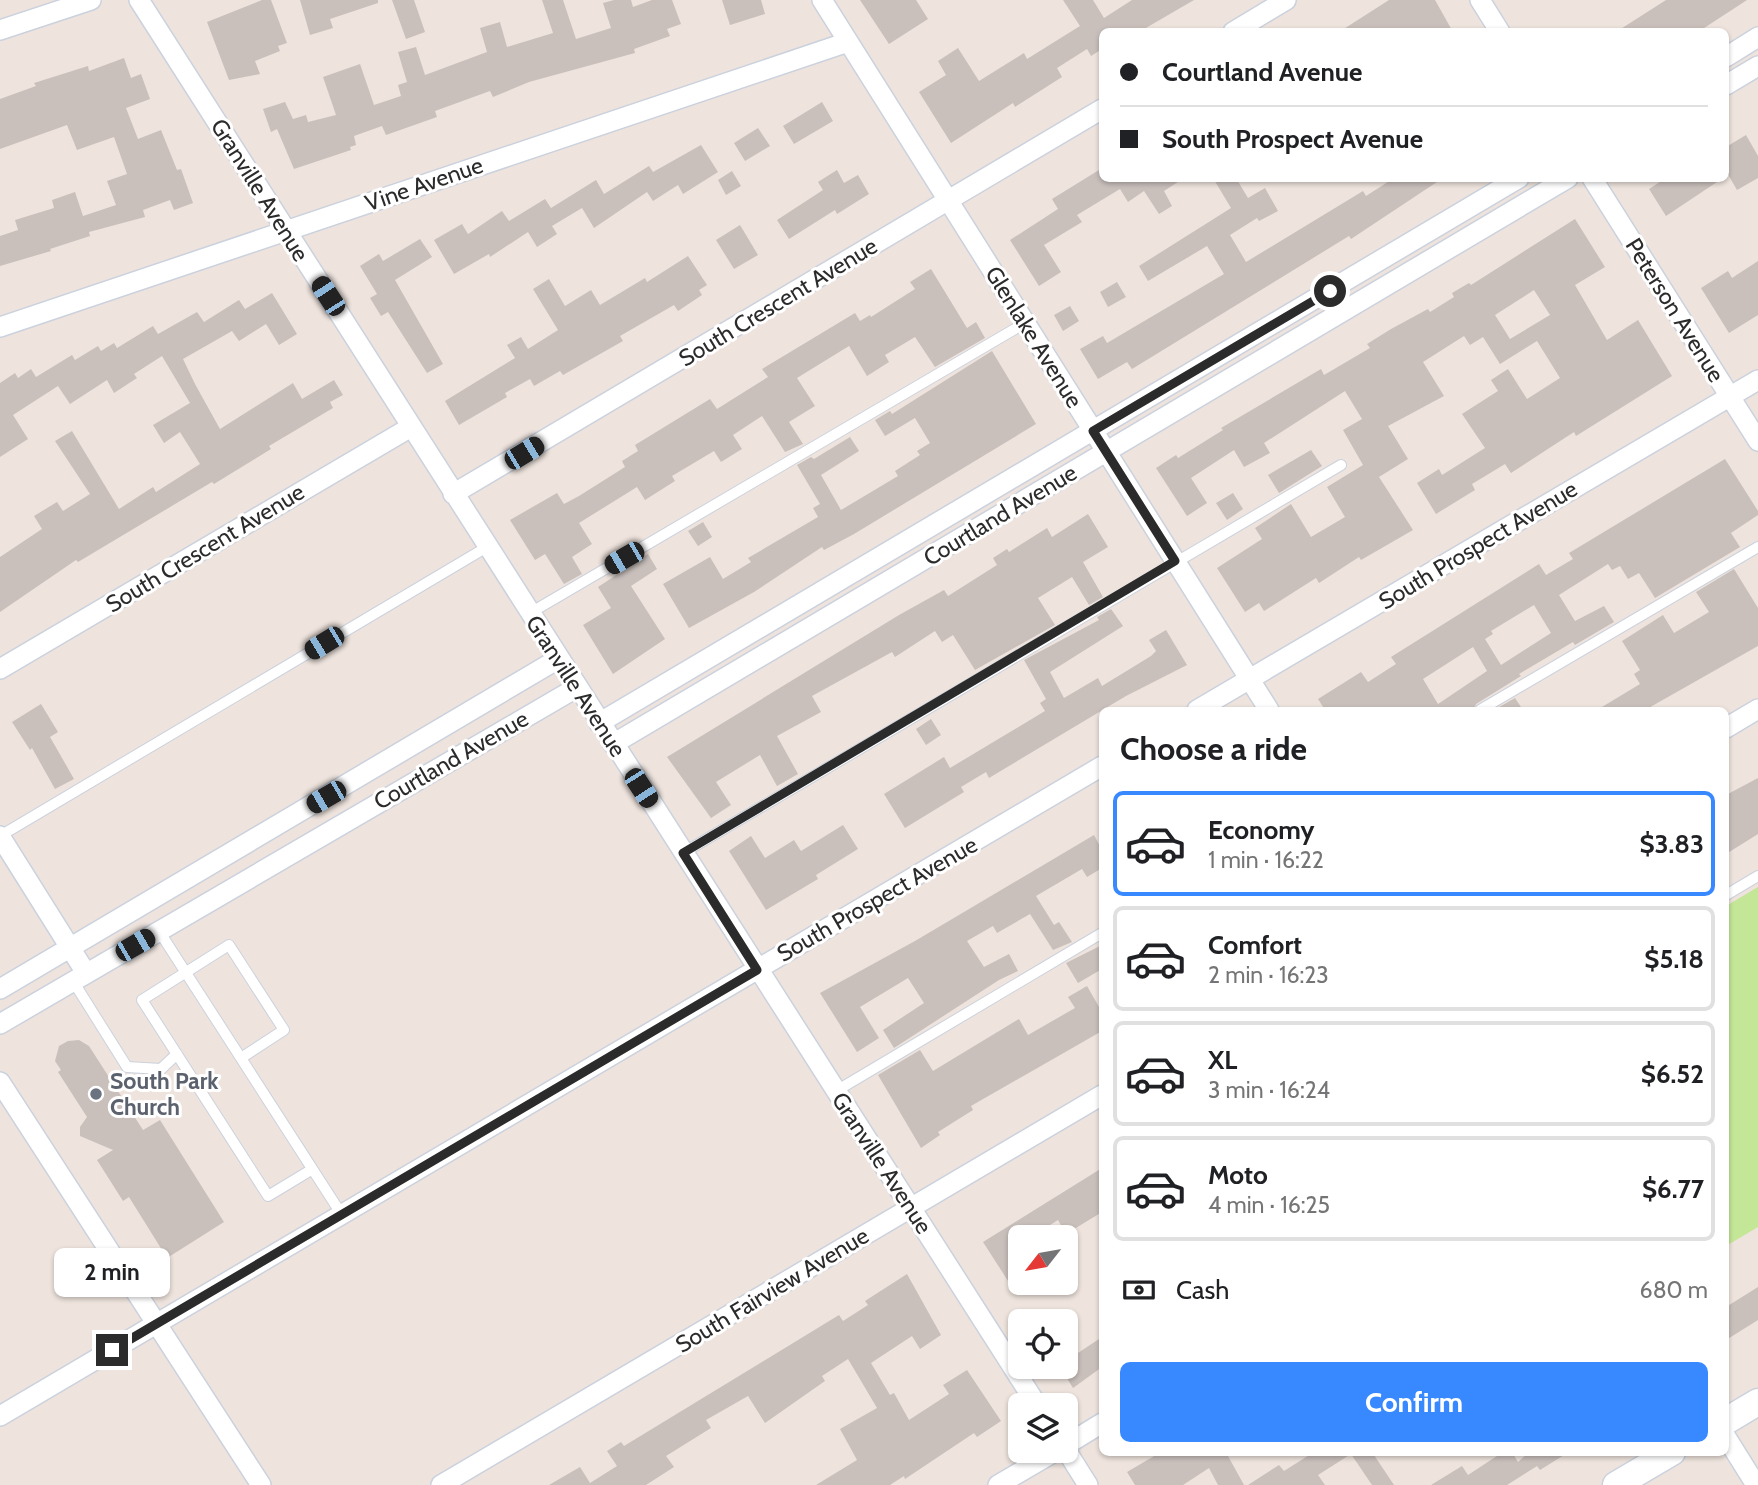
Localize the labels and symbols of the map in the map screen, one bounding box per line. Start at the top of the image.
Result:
street label: Granville Avenue [205,114,315,267]
street label: Vine Avenue [361,151,487,217]
street label: South Crescent Avenue [674,232,882,372]
street label: Peterson Avenue [1620,233,1731,387]
street label: Glenlake Avenue [979,261,1089,413]
car [308,273,349,319]
route start [1314,275,1346,307]
car [501,433,548,473]
street label: Courtland Avenue [918,458,1082,572]
street label: South Prospect Avenue [1374,475,1582,615]
street label: South Crescent Avenue [101,478,309,618]
car [601,538,648,578]
street label: Granville Avenue [520,610,632,762]
car [301,623,348,663]
street label: Courtland Avenue [369,704,533,816]
car [621,765,662,811]
car [303,777,350,817]
street label: South Prospect Avenue [772,830,982,968]
car [112,925,159,965]
place label: South Park Church [110,1067,219,1121]
marker: South Park Church [88,1086,104,1102]
street label: Granville Avenue [826,1087,938,1239]
street label: South Fairview Avenue [670,1221,874,1359]
north arrow [1008,1225,1078,1295]
callout: 2 min [54,1248,170,1298]
route end [96,1334,128,1366]

